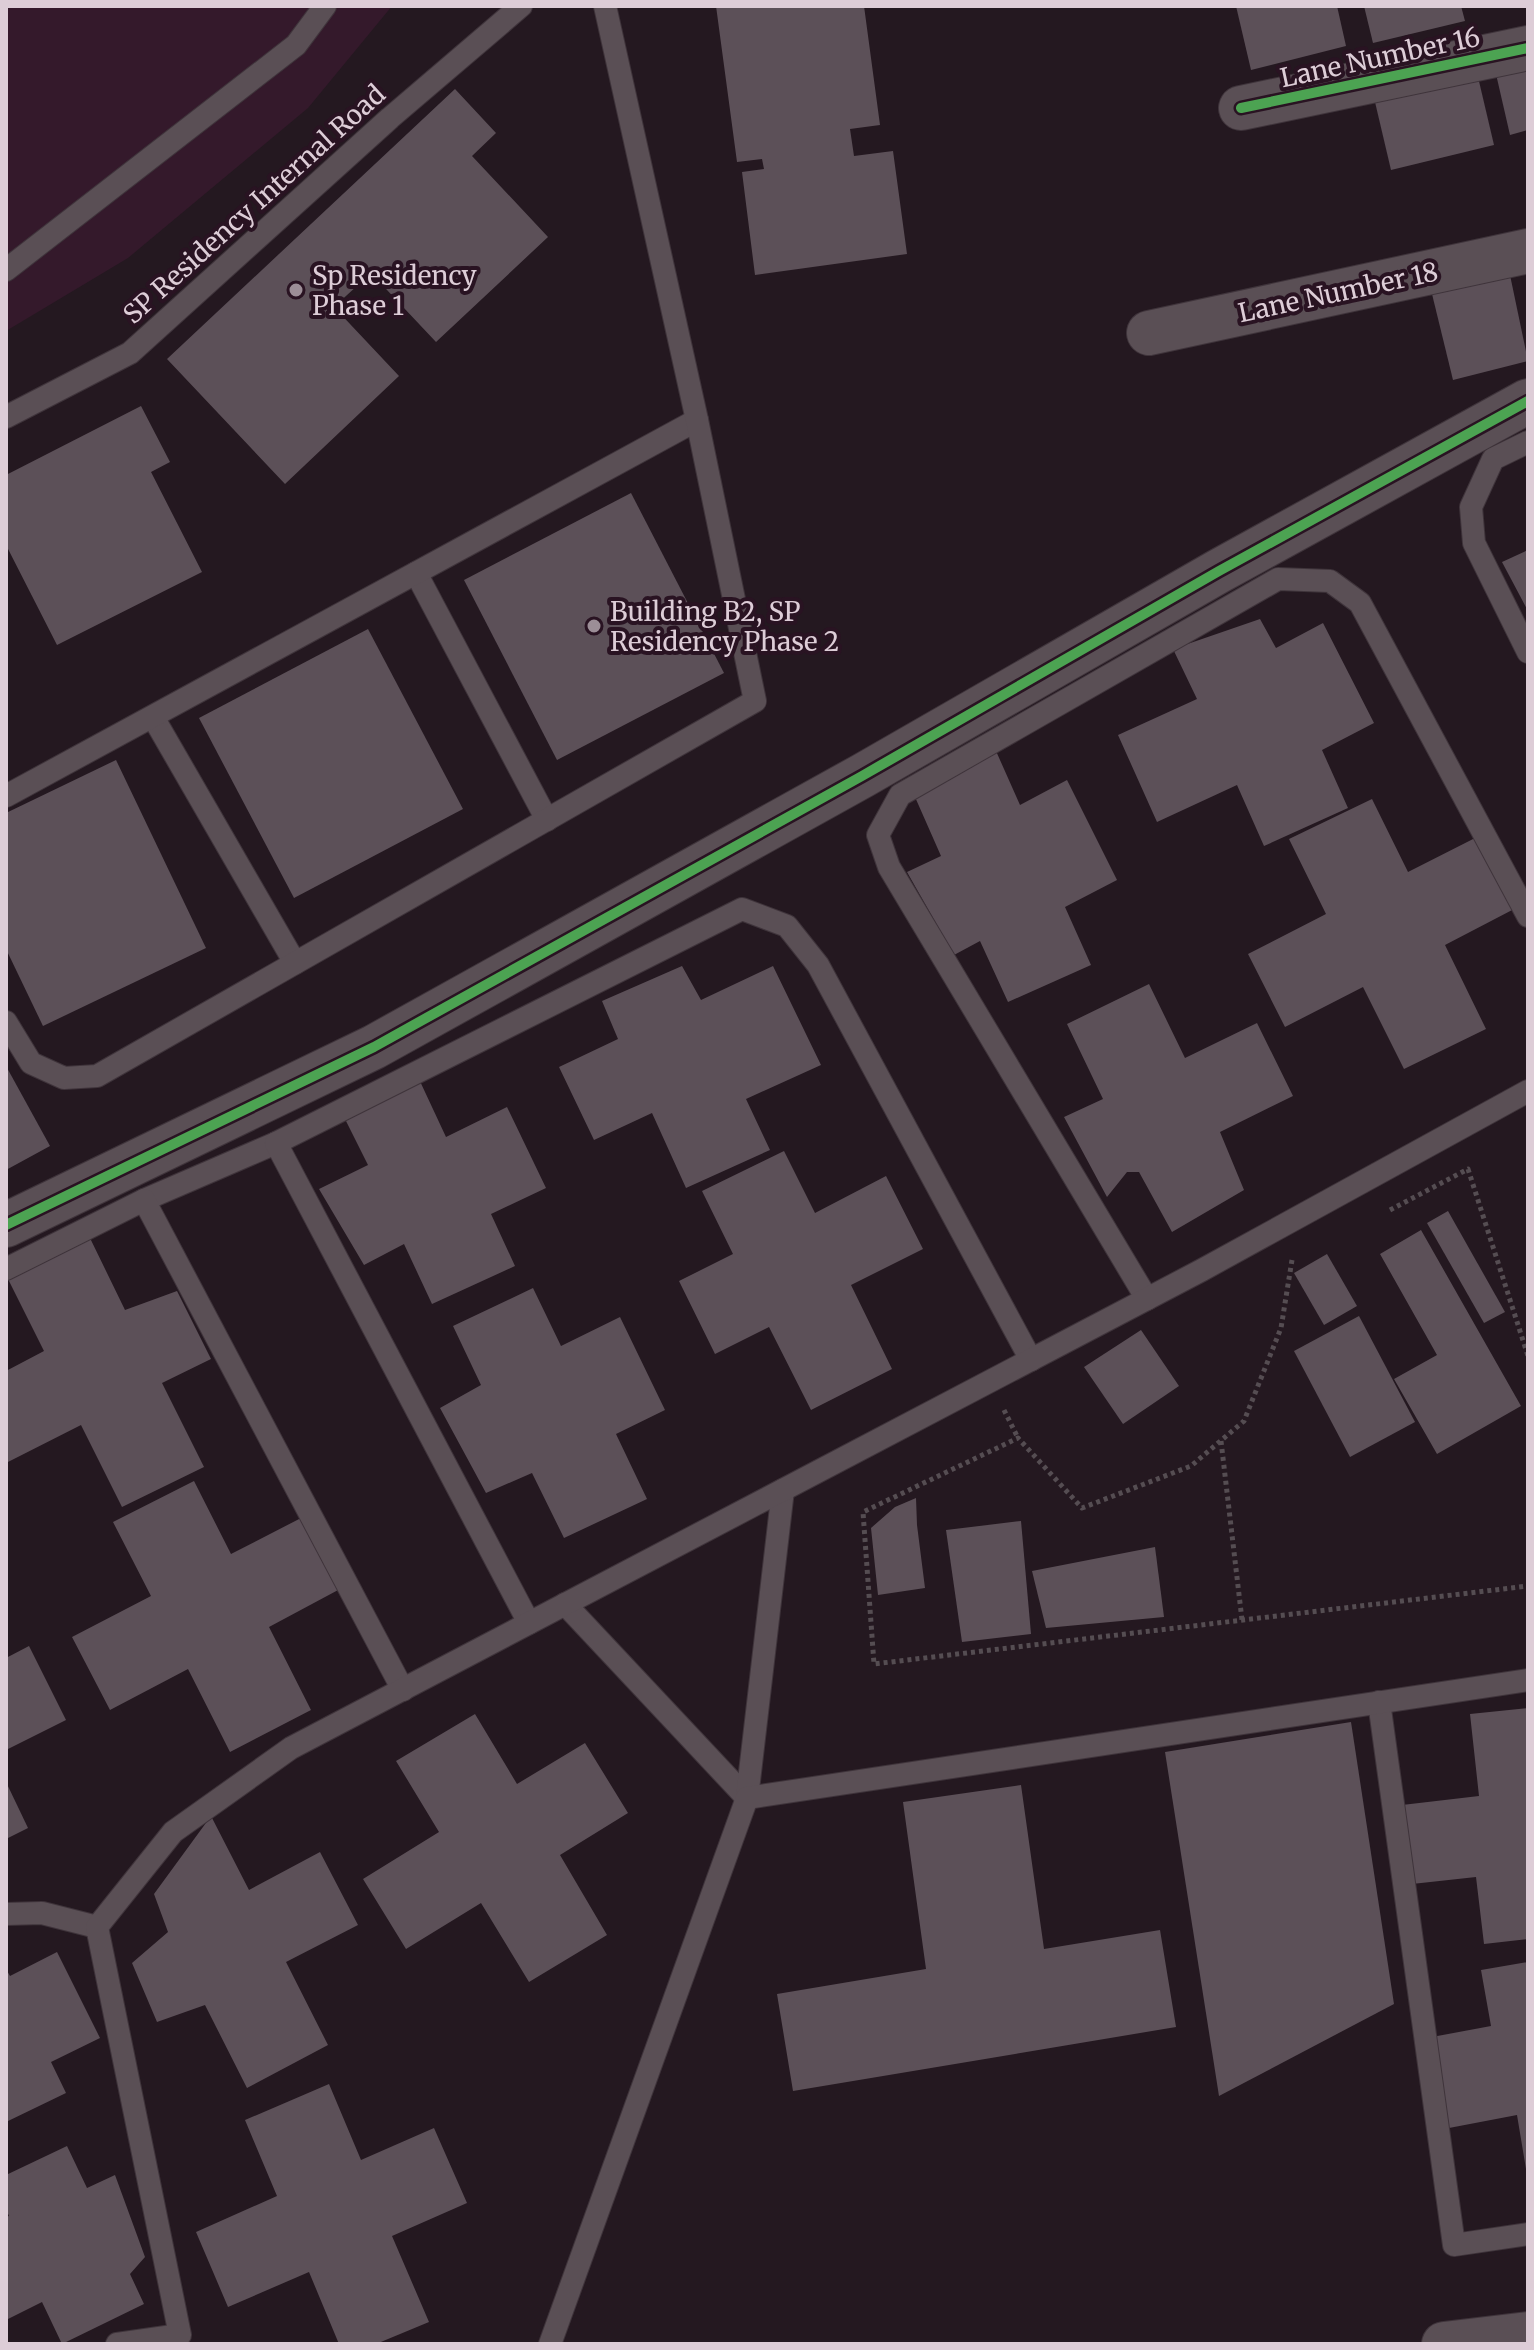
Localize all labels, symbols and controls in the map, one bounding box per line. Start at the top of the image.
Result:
street label: Lane Number 16 [1277,20,1483,94]
street label: SP Residency Internal Road [116,77,392,330]
street label: Lane Number 18 [1235,255,1441,329]
place label: Sp Residency Phase 1 [312,259,478,322]
marker: Sp Residency Phase 1 [287,281,305,299]
place label: Building B2, SP Residency Phase 2 [610,595,839,658]
marker: Building B2, SP Residency Phase 2 [585,617,603,635]

